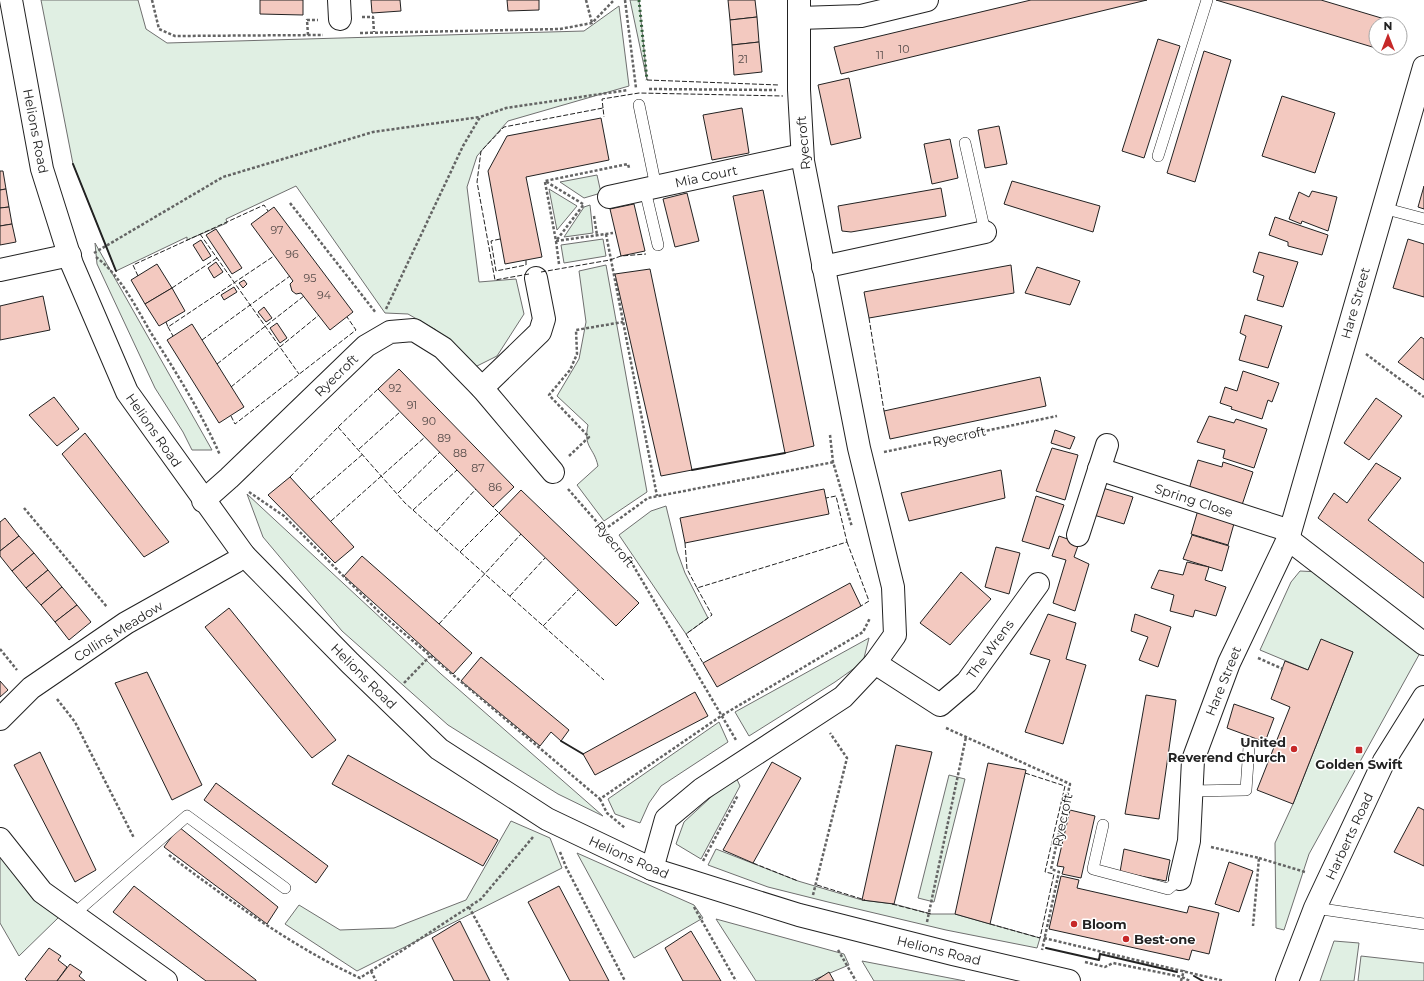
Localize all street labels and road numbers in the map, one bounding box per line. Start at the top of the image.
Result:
street label: Helions Road [20,87,52,175]
street label: Ryecroft [793,115,813,171]
street label: Mia Court [673,162,739,190]
street label: Hare Street [1337,265,1373,341]
street label: Ryecroft [311,350,361,400]
street label: Helions Road [123,390,185,470]
street label: Ryecroft [931,423,987,449]
street label: Spring Close [1153,480,1235,520]
street label: Ryecroft [592,518,638,570]
street label: Collins Meadow [70,597,166,665]
street label: The Wrens [963,616,1017,682]
street label: Helions Road [328,640,400,712]
street label: Hare Street [1202,644,1244,718]
street label: Harberts Road [1322,790,1376,882]
street label: Ryecroft [1049,792,1075,848]
street label: Helions Road [586,832,672,882]
street label: Helions Road [895,932,983,968]

